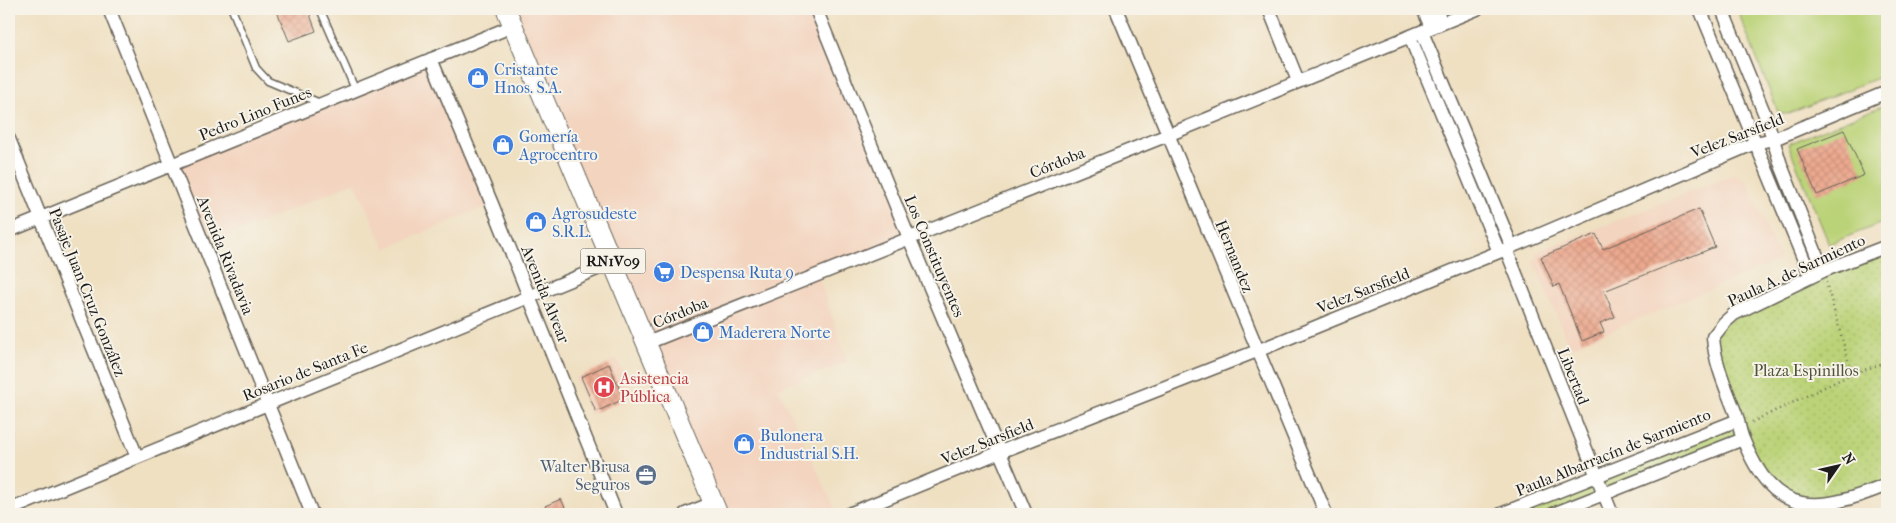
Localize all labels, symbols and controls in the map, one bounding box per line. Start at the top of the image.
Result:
place label: Cristante Hnos. S.A. [494,60,562,97]
shop icon: Cristante Hnos. S.A. [466,66,490,90]
street label: Pedro Lino Funes [196,82,314,145]
street label: Velez Sarsfield [1687,109,1787,162]
place label: Gomería Agrocentro [518,127,598,164]
shop icon: Gomería Agrocentro [491,133,515,157]
street label: Córdoba [1027,143,1088,182]
street label: Avenida Rivadavia [193,192,258,318]
street label: Los Constituyentes [900,192,969,320]
place label: Agrosudeste S.R.L. [551,204,637,241]
street label: Pasaje Juan Cruz González [45,205,130,379]
shop icon: Agrosudeste S.R.L. [524,210,548,234]
street label: Hernandez [1211,217,1258,295]
street label: Paula A. de Sarmiento [1724,230,1868,311]
street label: Avenida Alvear [517,242,574,346]
road number: RN1V09 [580,248,646,274]
supermarket icon: Despensa Ruta 9 [652,260,676,284]
place label: Despensa Ruta 9 [680,263,794,282]
street label: Velez Sarsfield [1313,263,1413,318]
street label: Córdoba [650,293,711,332]
shop icon: Maderera Norte [691,320,715,344]
place label: Maderera Norte [719,323,830,342]
street label: Rosario de Santa Fe [240,338,371,405]
street label: Libertad [1554,345,1594,407]
park label: Plaza Espinillos [1753,361,1859,380]
place label: Asistencia Pública [619,369,690,406]
hospital icon: Asistencia Pública [592,375,616,399]
street label: Paula Albarracín de Sarmiento [1513,405,1713,500]
street label: Velez Sarsfield [937,414,1037,469]
place label: Bulonera Industrial S.H. [760,426,859,463]
shop icon: Bulonera Industrial S.H. [732,432,756,456]
north arrow [1814,440,1864,490]
text: N [1838,450,1859,468]
place label: Walter Brusa Seguros [539,457,631,494]
office icon: Walter Brusa Seguros [634,463,658,487]

